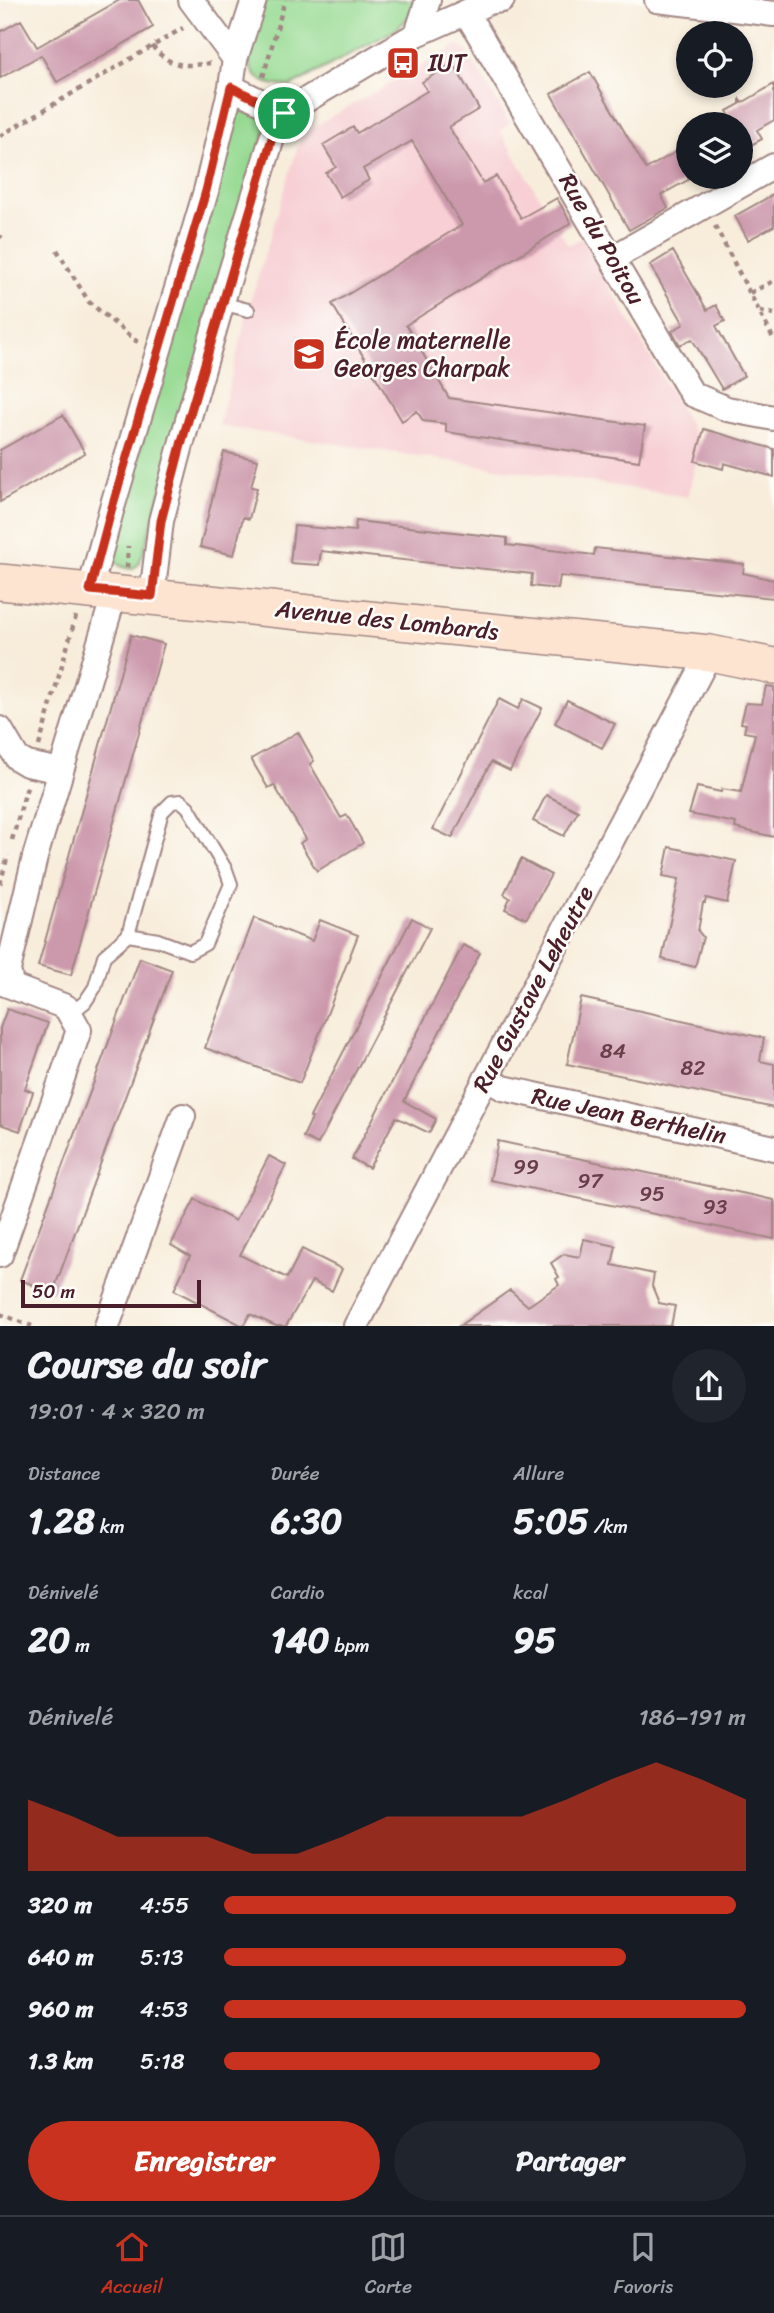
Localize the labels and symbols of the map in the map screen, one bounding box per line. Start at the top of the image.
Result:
place label: IUT [427,42,468,84]
bus stop icon: IUT [384,44,422,82]
pin [254,83,314,143]
street label: Rue du Poitou [547,165,657,313]
place label: École maternelle Georges Charpak [334,319,511,389]
school or university icon: École maternelle Georges Charpak [290,335,328,373]
street label: Avenue des Lombards [272,587,501,653]
street label: Rue Gustave Leheutre [461,877,606,1100]
house number: 84 [600,1032,626,1070]
house number: 82 [681,1049,705,1087]
street label: Rue Jean Berthelin [528,1075,730,1157]
house number: 99 [513,1148,539,1186]
house number: 97 [578,1162,604,1200]
house number: 95 [639,1175,665,1213]
house number: 93 [703,1188,728,1226]
scale bar [21,1277,201,1309]

